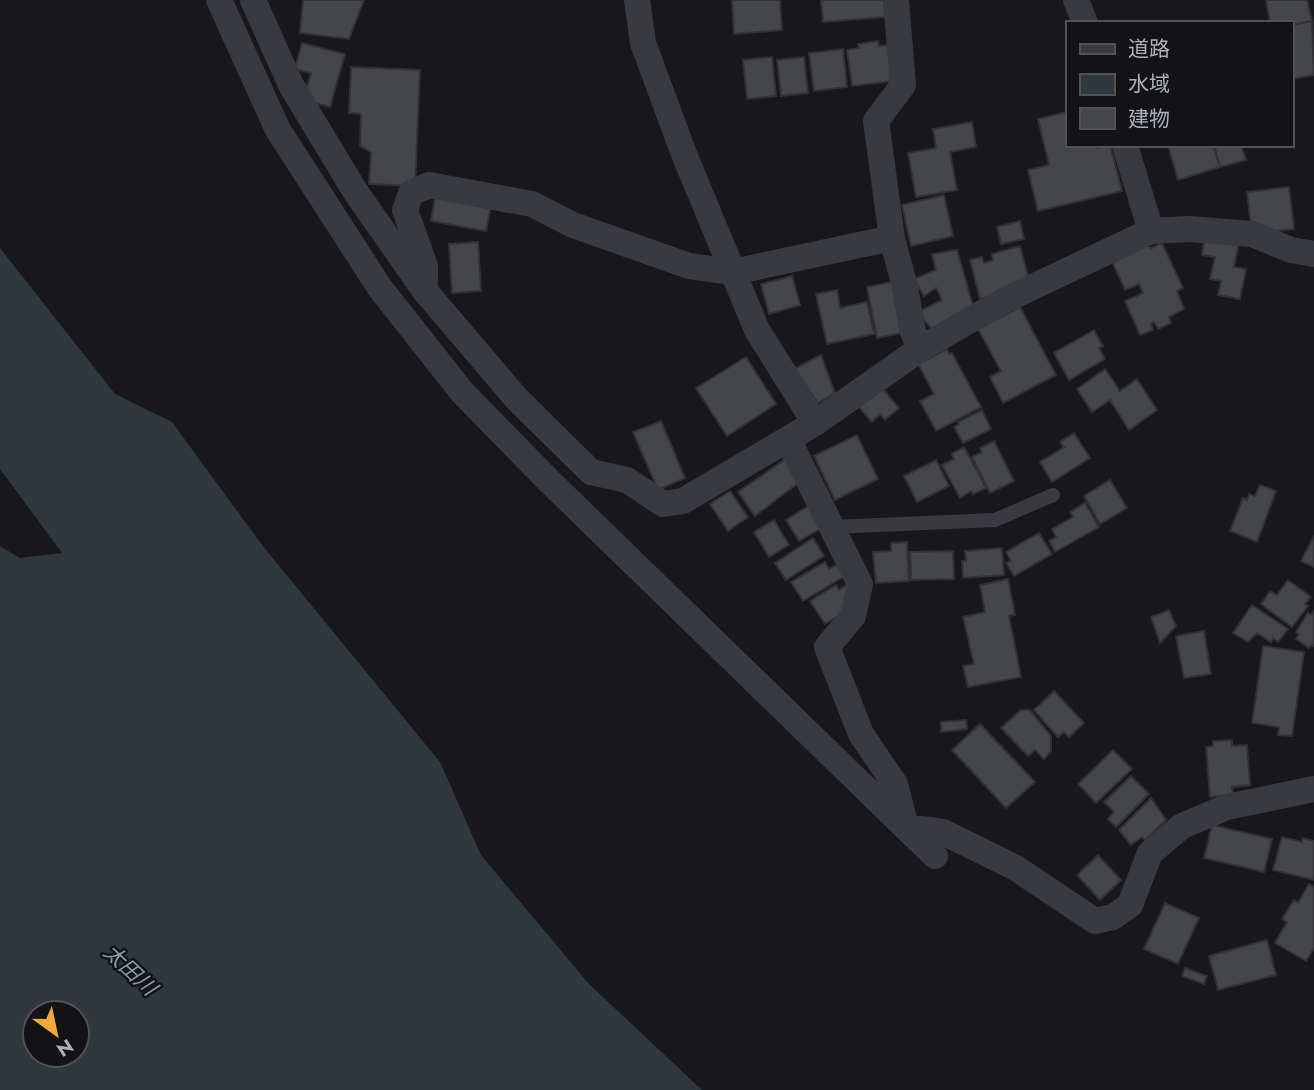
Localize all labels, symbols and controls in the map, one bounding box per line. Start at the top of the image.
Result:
legend [1066,21,1293,147]
text: 道路 [1128,34,1170,64]
text: 水域 [1128,69,1170,99]
text: 建物 [1128,104,1170,134]
water label: 太田川 [97,938,165,1004]
north arrow [21,999,91,1069]
text: N [51,1032,79,1063]

